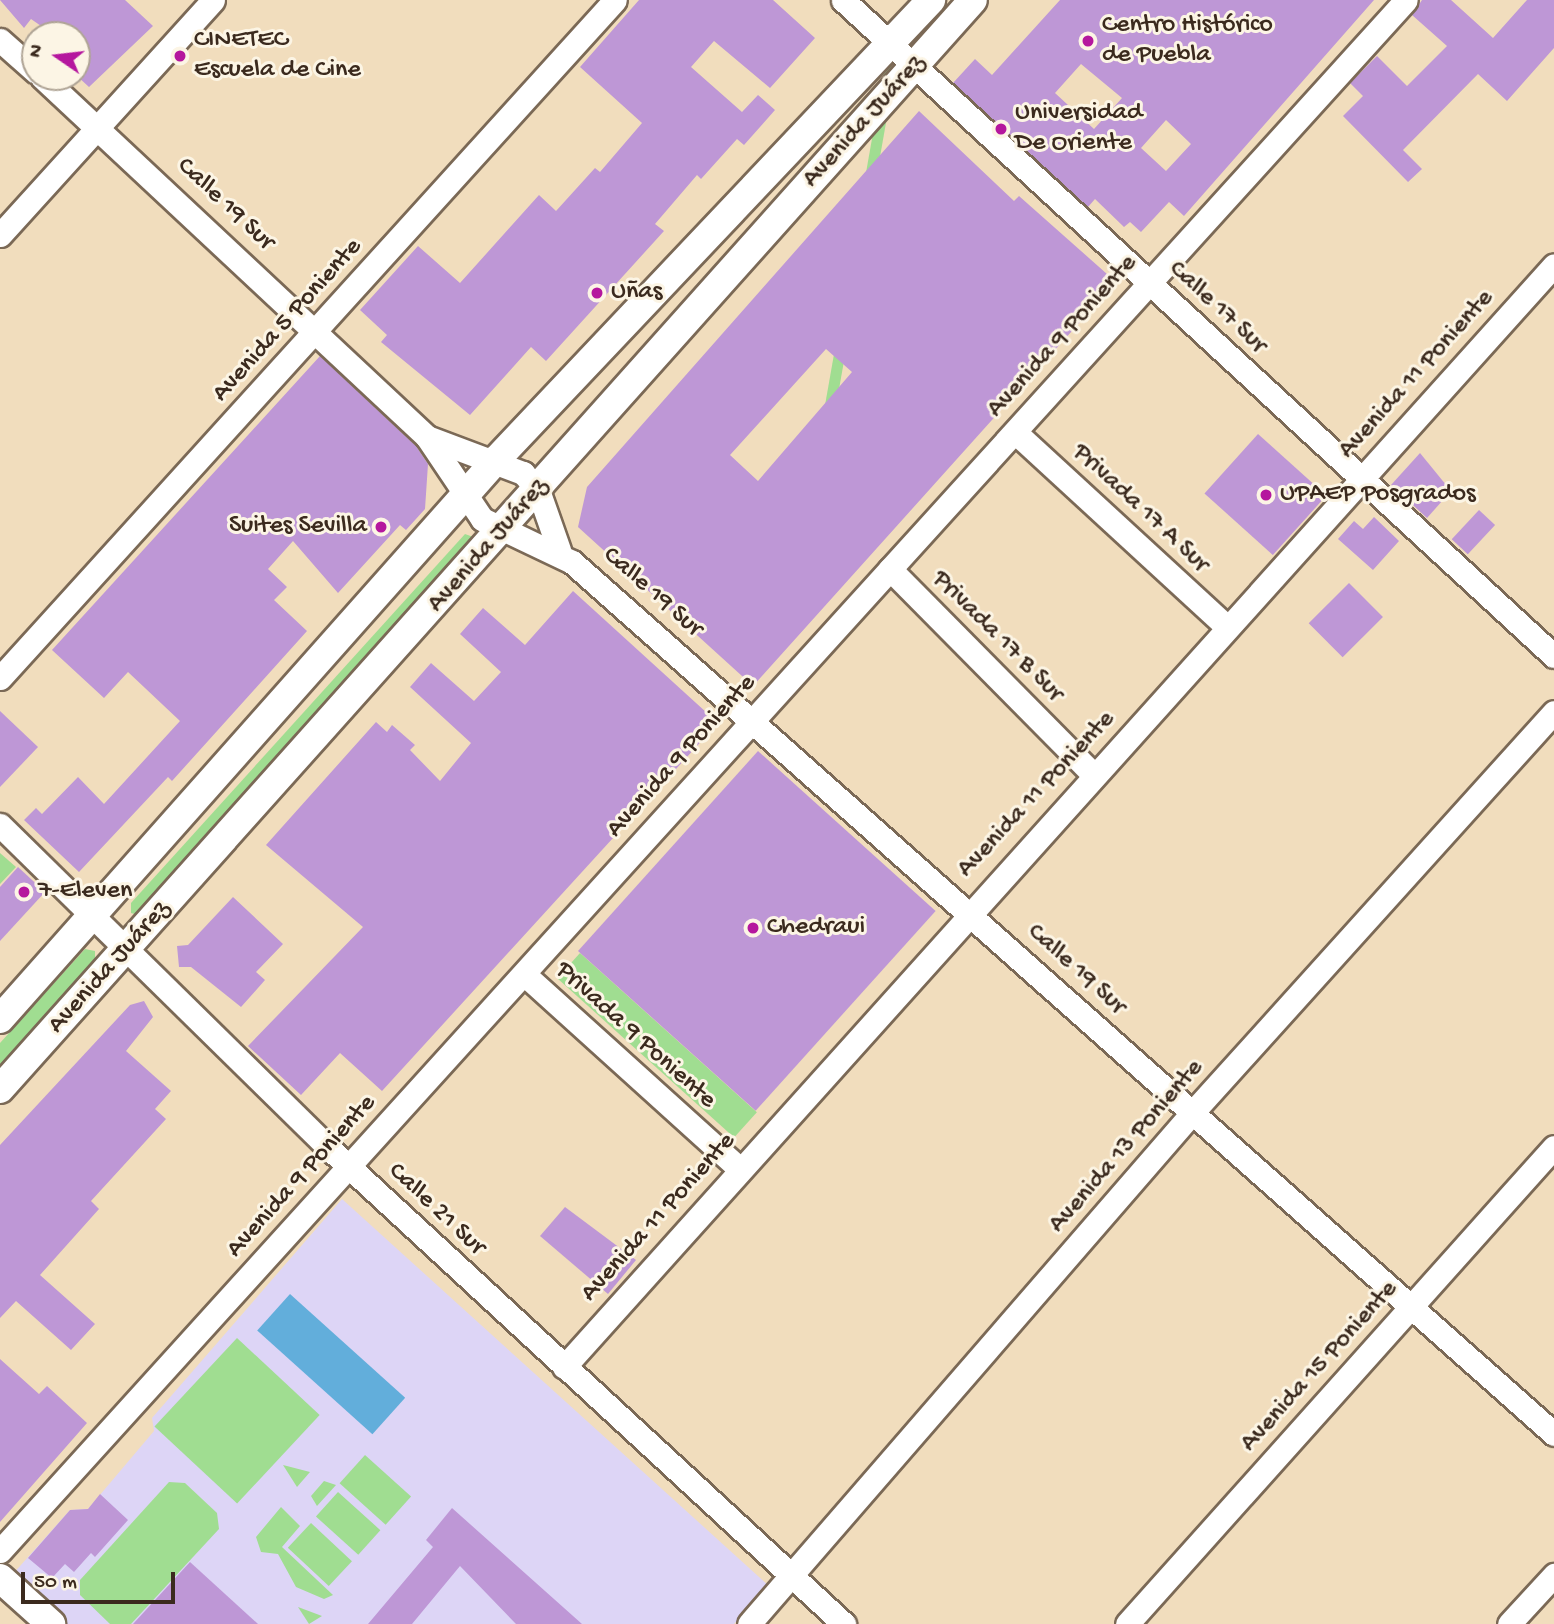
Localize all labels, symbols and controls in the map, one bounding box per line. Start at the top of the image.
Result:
place label: Centro Histórico de Puebla [1102,10,1273,72]
north arrow [21,21,91,91]
place label: CINETEC Escuela de Cine [194,25,361,86]
marker: Centro Histórico de Puebla [1080,33,1096,49]
text: N [24,42,50,60]
marker: CINETEC Escuela de Cine [172,48,188,64]
street label: Avenida Juárez [797,49,933,195]
place label: Universidad De Oriente [1015,98,1142,160]
marker: Universidad De Oriente [993,121,1009,137]
street label: Calle 19 Sur [169,152,281,258]
street label: Avenida 5 Poniente [206,233,370,409]
street label: Avenida 9 Poniente [982,249,1144,425]
street label: Calle 17 Sur [1161,255,1273,361]
place label: Uñas [611,277,662,309]
street label: Avenida 11 Poniente [1333,284,1501,466]
marker: Uñas [589,285,605,301]
street label: Privada 17 A Sur [1065,438,1215,580]
street label: Avenida Juárez [422,472,556,620]
place label: UPAEP Posgrados [1280,479,1476,511]
marker: UPAEP Posgrados [1258,487,1274,503]
place label: Suites Sevilla [229,511,367,543]
marker: Suites Sevilla [373,519,389,535]
street label: Calle 19 Sur [595,541,709,645]
street label: Privada 17 B Sur [924,564,1070,710]
street label: Avenida 9 Poniente [601,669,763,845]
street label: Avenida 11 Poniente [952,705,1122,885]
place label: 7-Eleven [38,876,132,908]
marker: 7-Eleven [16,884,32,900]
street label: Avenida Juárez [42,895,178,1041]
place label: Chedraui [767,912,865,944]
street label: Calle 19 Sur [1020,917,1132,1023]
marker: Chedraui [745,920,761,936]
street label: Privada 9 Poniente [548,956,722,1116]
street label: Avenida 13 Poniente [1043,1054,1211,1240]
street label: Avenida 9 Poniente [221,1089,383,1265]
street label: Avenida 11 Poniente [575,1127,743,1309]
street label: Calle 21 Sur [381,1157,491,1263]
street label: Avenida 15 Poniente [1235,1275,1405,1459]
scale bar [24,1558,178,1602]
text: 50 m [34,1571,77,1596]

